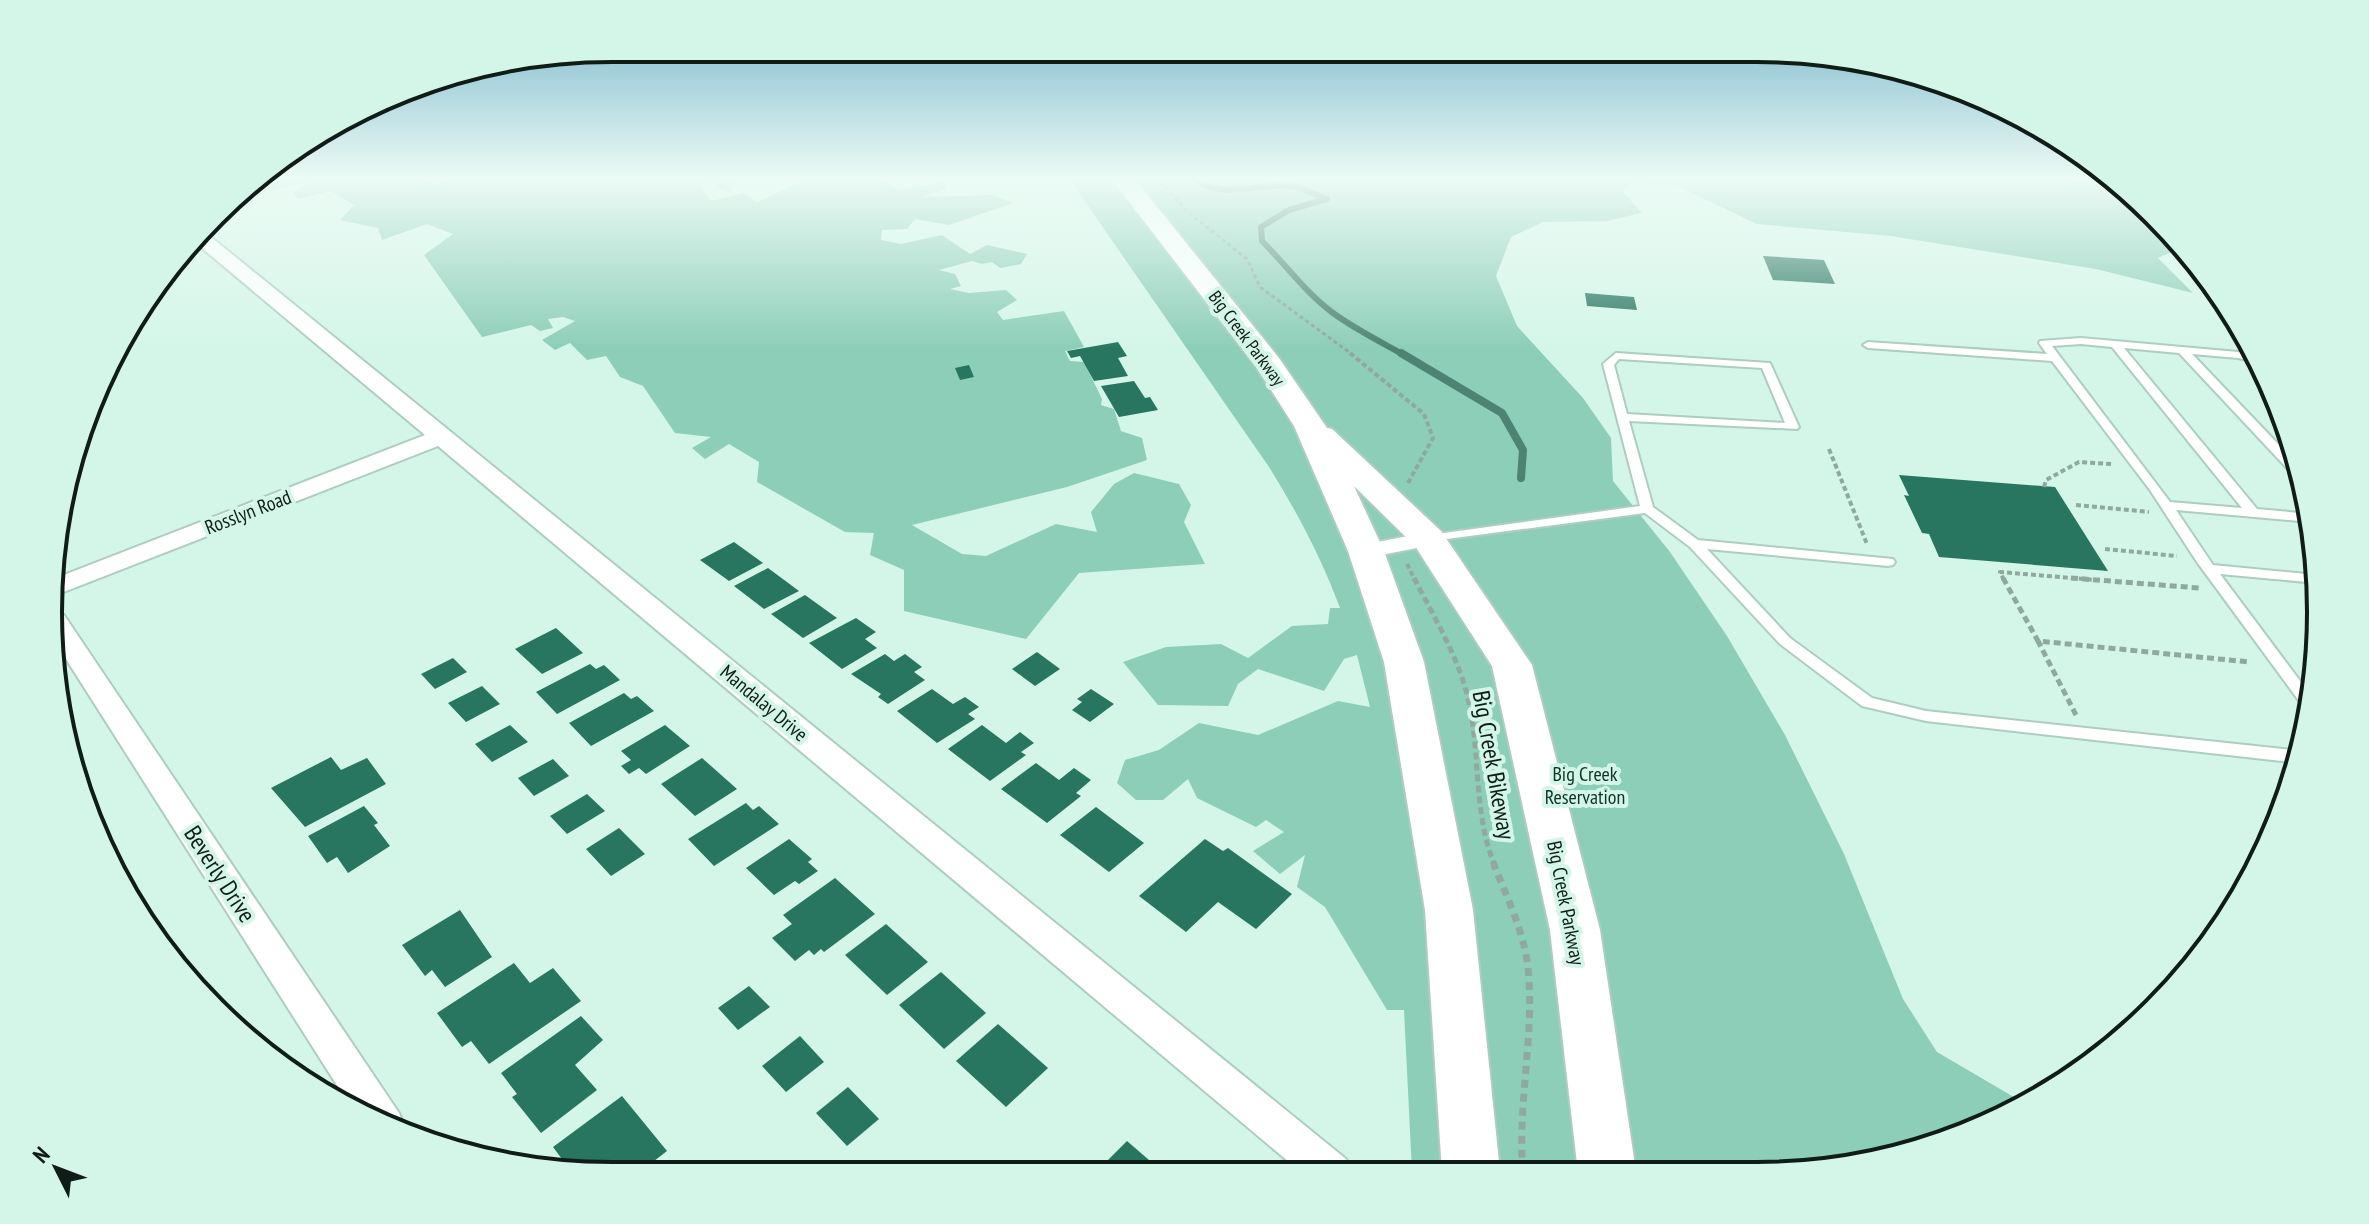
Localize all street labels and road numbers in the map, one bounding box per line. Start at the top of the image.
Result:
street label: Big Creek Parkway [1204,286,1290,390]
street label: Rosslyn Road [201,484,295,540]
street label: Mandalay Drive [715,659,813,747]
street label: Big Creek Bikeway [1466,688,1522,842]
street label: Beverly Drive [177,820,263,928]
street label: Big Creek Parkway [1541,839,1591,968]

